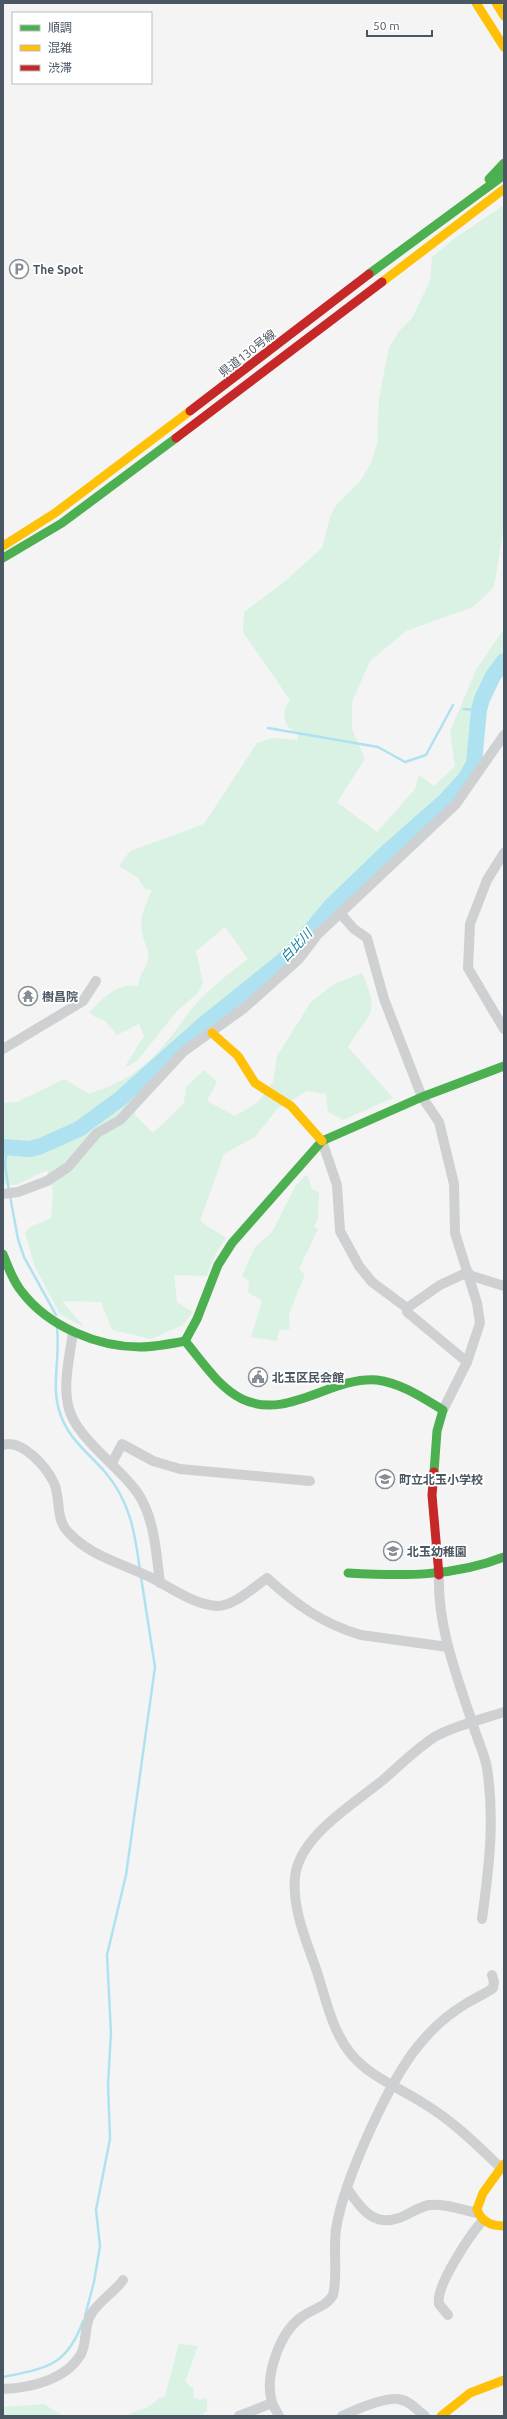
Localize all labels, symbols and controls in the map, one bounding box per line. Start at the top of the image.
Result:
legend [12,12,152,84]
scale bar [367,12,432,38]
text: 50 m [373,19,400,32]
text: 順調 [48,21,72,34]
text: 混雑 [48,41,72,54]
text: 渋滞 [48,61,72,74]
parking icon: The Spot [8,258,30,280]
place label: The Spot [33,263,83,276]
street label: 県道130号線 [216,327,278,379]
water label: 白比川 [278,925,316,964]
temple icon: 樹昌院 [17,985,39,1007]
place label: 樹昌院 [42,990,78,1003]
public building icon: 北玉区民会館 [247,1366,269,1388]
place label: 北玉区民会館 [272,1371,344,1384]
school or university icon: 町立北玉小学校 [374,1468,396,1490]
place label: 町立北玉小学校 [399,1473,483,1486]
school or university icon: 北玉幼稚園 [382,1540,404,1562]
place label: 北玉幼稚園 [407,1545,467,1558]

